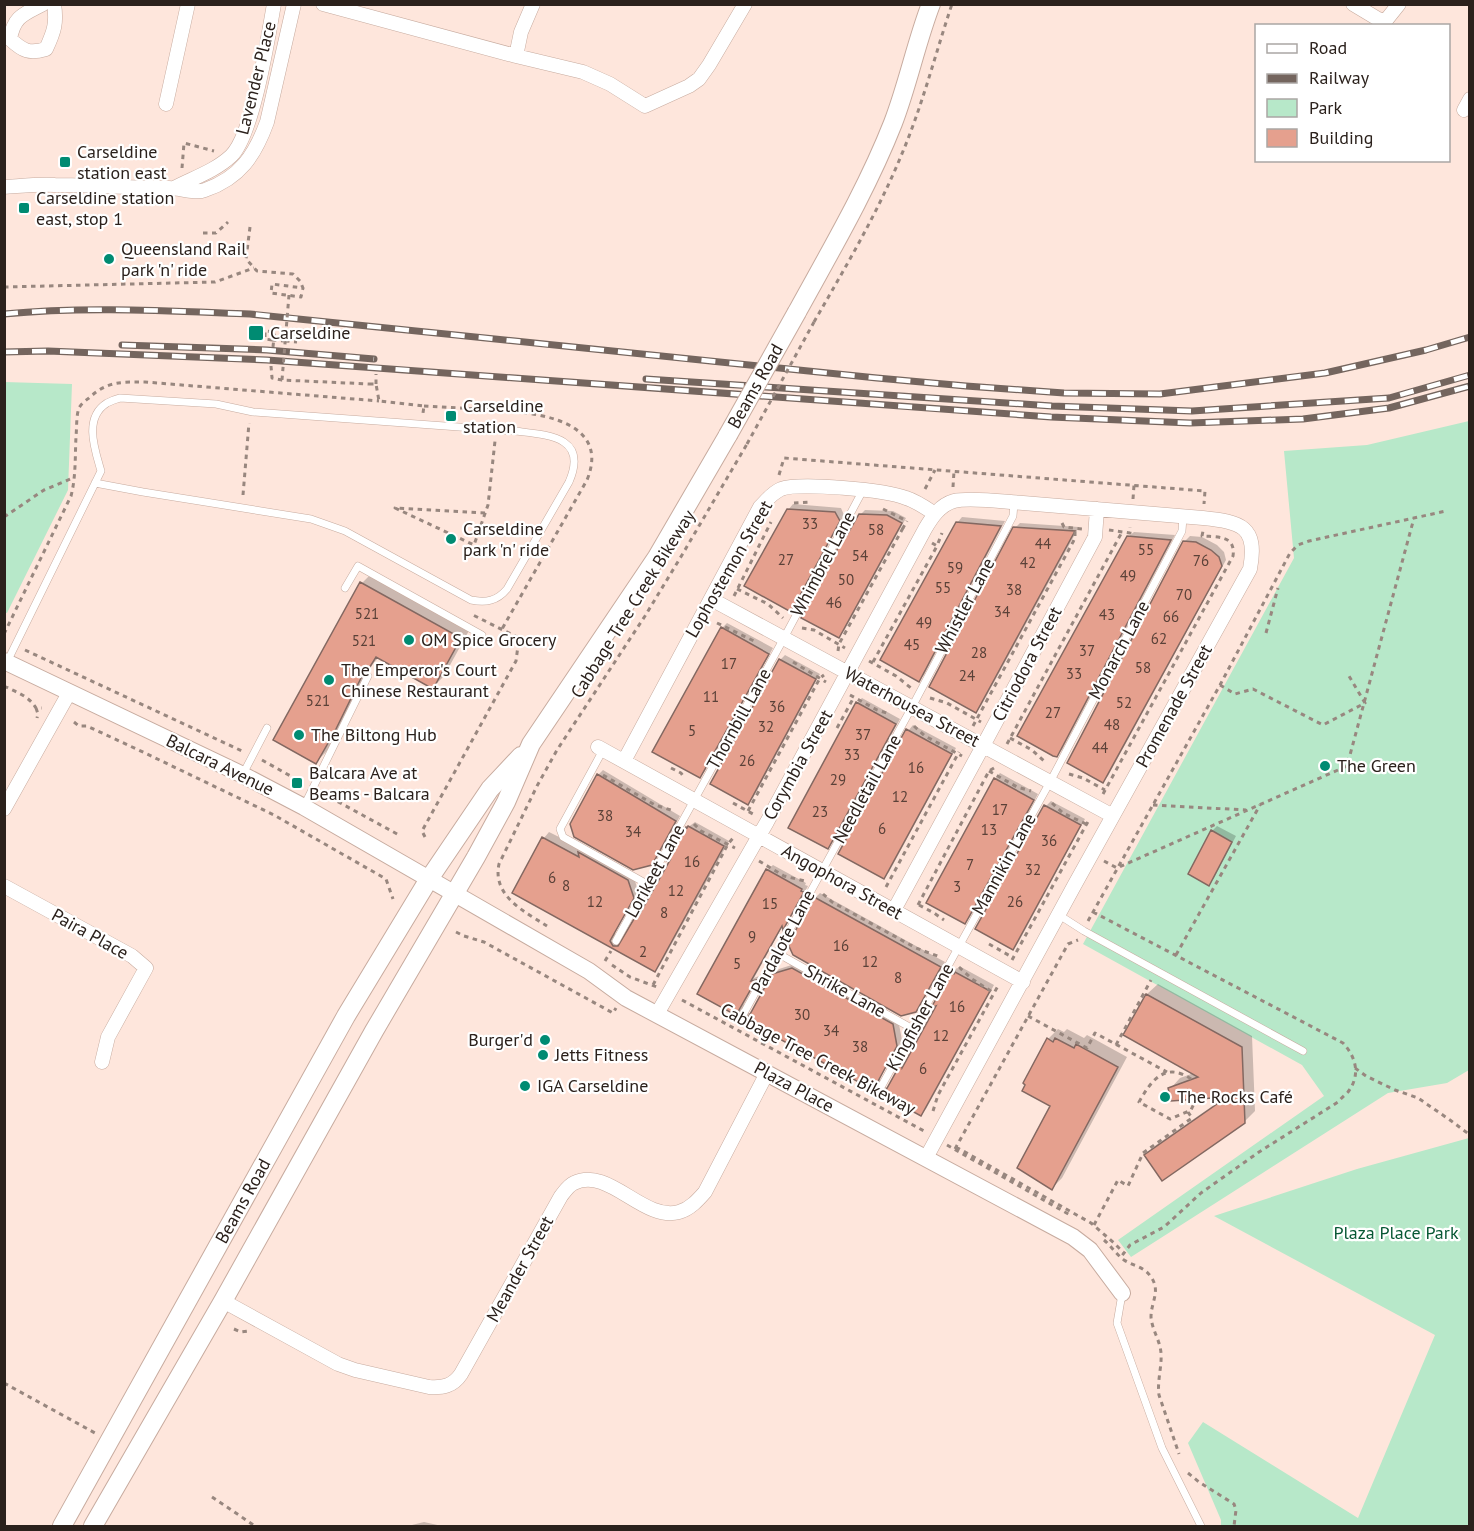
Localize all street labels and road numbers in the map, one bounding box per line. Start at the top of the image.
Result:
street label: Lavender Place [230,19,281,137]
street label: Beams Road [722,339,788,432]
street label: Lophostemon Street [680,496,777,641]
street label: Cabbage Tree Creek Bikeway [565,505,700,702]
street label: Whimbrel Lane [785,507,860,620]
street label: Whistler Lane [930,554,999,658]
street label: Monarch Lane [1083,597,1154,703]
street label: Citriodora Street [987,602,1067,725]
street label: Promenade Street [1130,640,1217,771]
street label: Waterhousea Street [841,661,984,752]
street label: Thornbill Lane [701,664,776,773]
street label: Corymbia Street [758,706,837,824]
street label: Balcara Avenue [162,729,278,801]
street label: Needletail Lane [827,730,906,847]
street label: Mannikin Lane [966,809,1041,919]
street label: Lorikeet Lane [620,820,690,921]
street label: Angophora Street [778,839,907,924]
street label: Pardalote Lane [745,886,820,998]
street label: Paira Place [48,903,133,964]
street label: Shrike Lane [800,959,890,1022]
street label: Kingfisher Lane [881,959,959,1075]
street label: Cabbage Tree Creek Bikeway [717,997,920,1120]
street label: Plaza Place [750,1056,838,1117]
street label: Beams Road [210,1154,275,1247]
street label: Meander Street [481,1212,558,1326]

